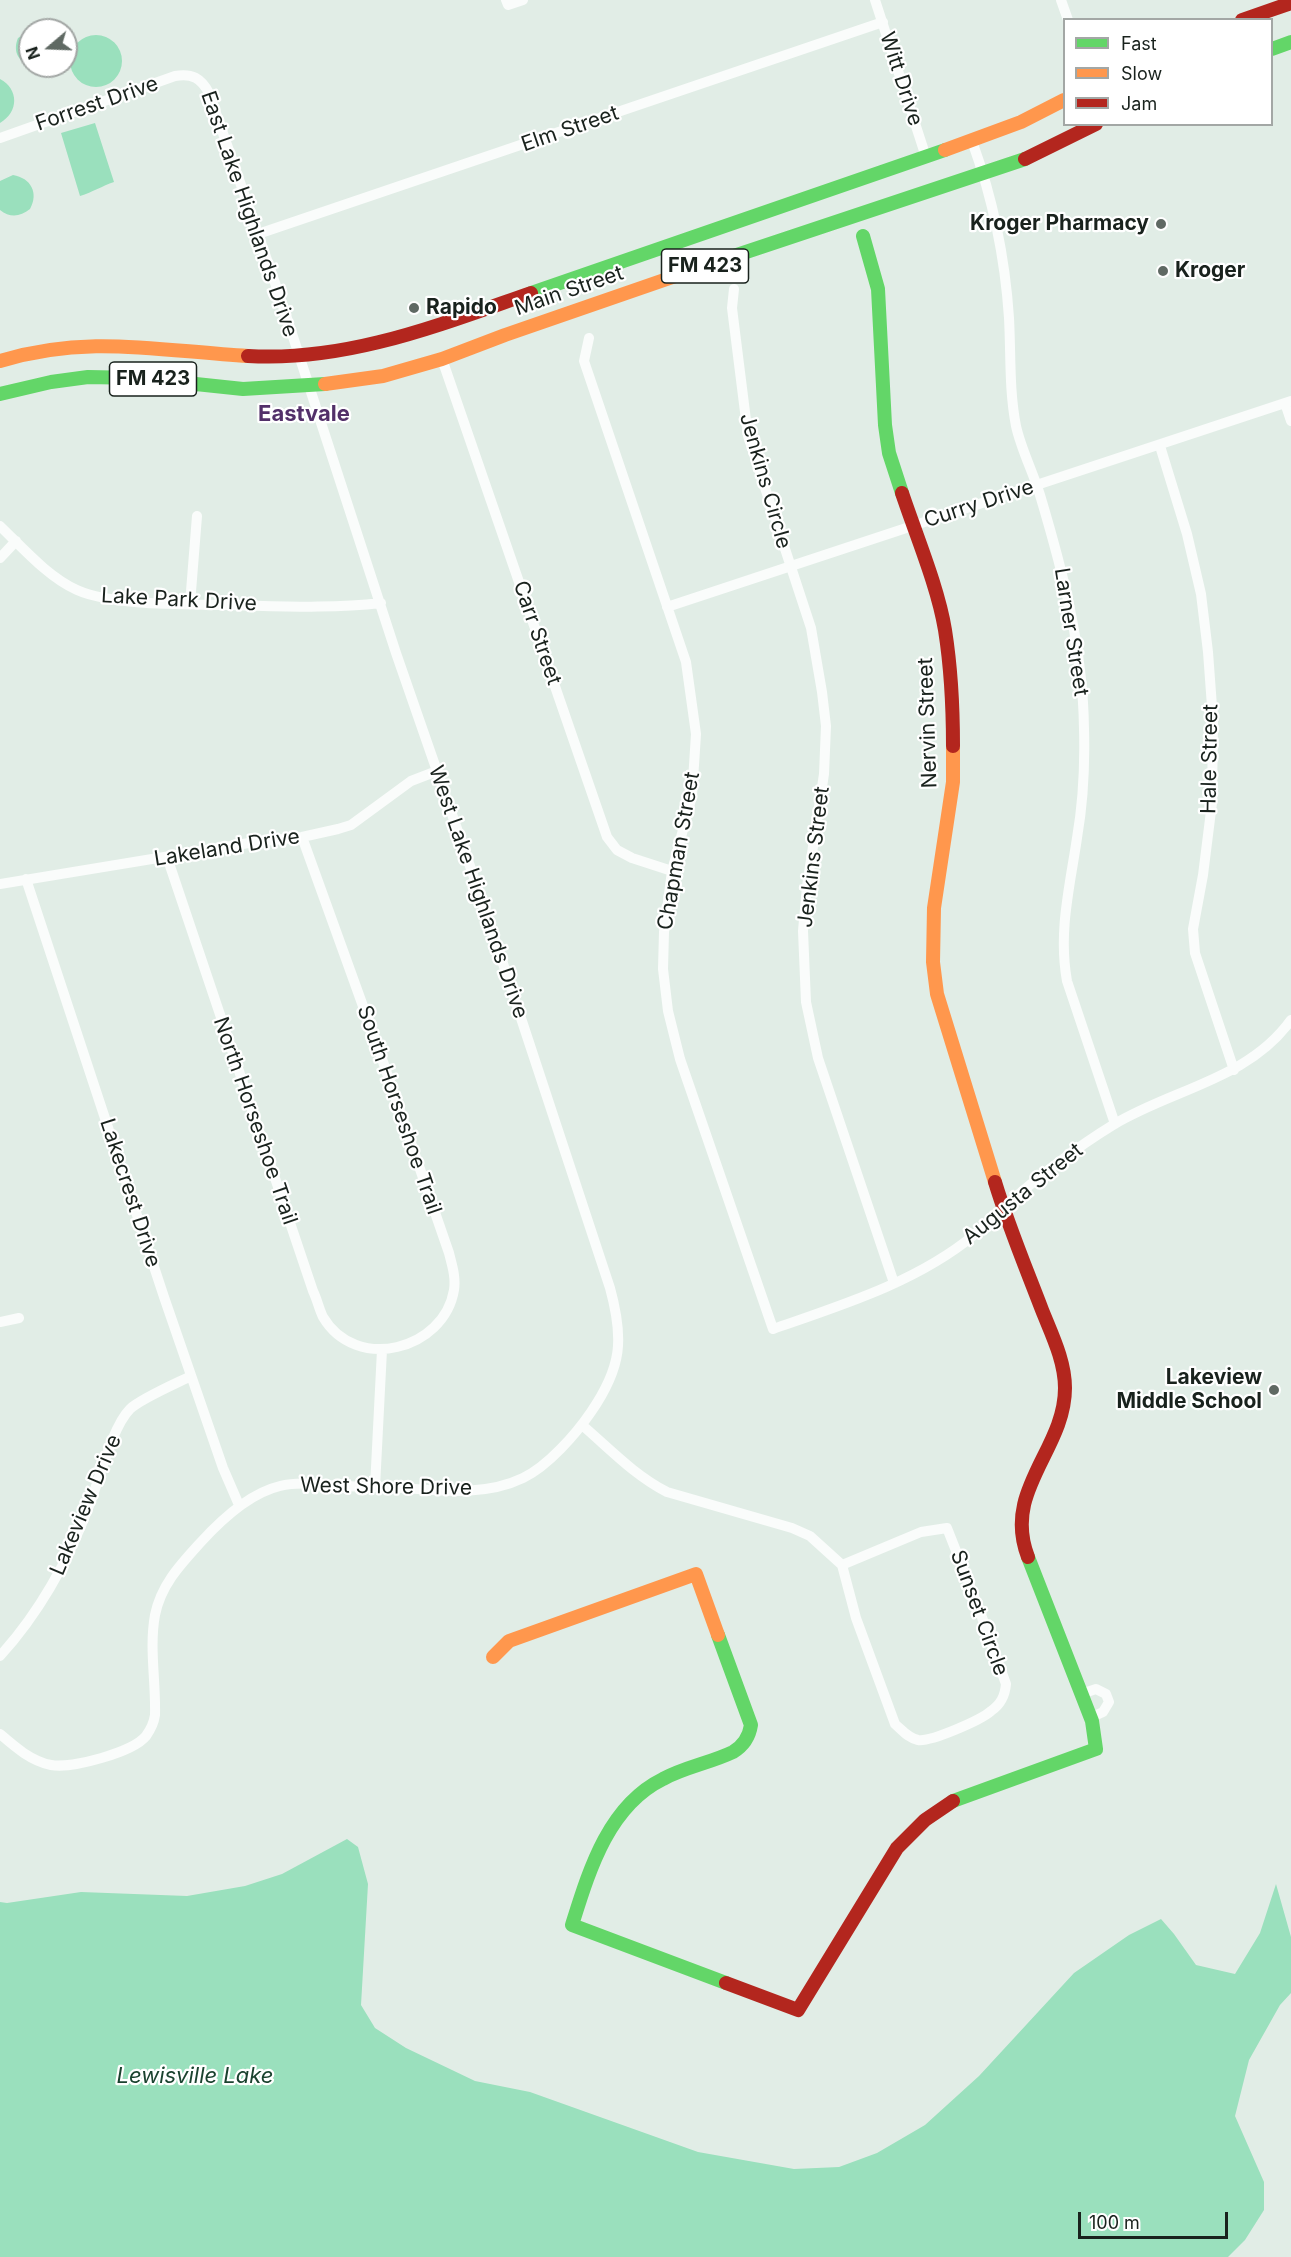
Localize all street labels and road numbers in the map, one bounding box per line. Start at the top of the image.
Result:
street label: Witt Drive [874,29,928,129]
street label: Forrest Drive [32,71,162,137]
street label: East Lake Highlands Drive [195,88,303,340]
street label: Elm Street [518,101,622,157]
road number: FM 423 [662,249,748,283]
street label: Main Street [511,261,627,321]
road number: FM 423 [110,362,196,396]
street label: Jenkins Circle [734,410,796,552]
street label: Curry Drive [921,474,1037,534]
street label: Larner Street [1048,566,1094,698]
street label: Carr Street [507,578,567,688]
street label: Lake Park Drive [101,583,257,617]
street label: Nervin Street [913,657,943,789]
street label: Hale Street [1196,704,1224,814]
street label: West Lake Highlands Drive [423,762,533,1022]
street label: Chapman Street [653,770,705,932]
street label: Jenkins Street [793,785,835,929]
street label: Lakeland Drive [152,824,302,872]
street label: South Horseshoe Trail [351,1002,447,1218]
street label: North Horseshoe Trail [208,1014,302,1228]
street label: Lakecrest Drive [94,1116,166,1270]
street label: Augusta Street [958,1138,1088,1250]
street label: Lakeview Drive [45,1431,127,1579]
street label: West Shore Drive [300,1473,472,1501]
street label: Sunset Circle [945,1547,1013,1679]

